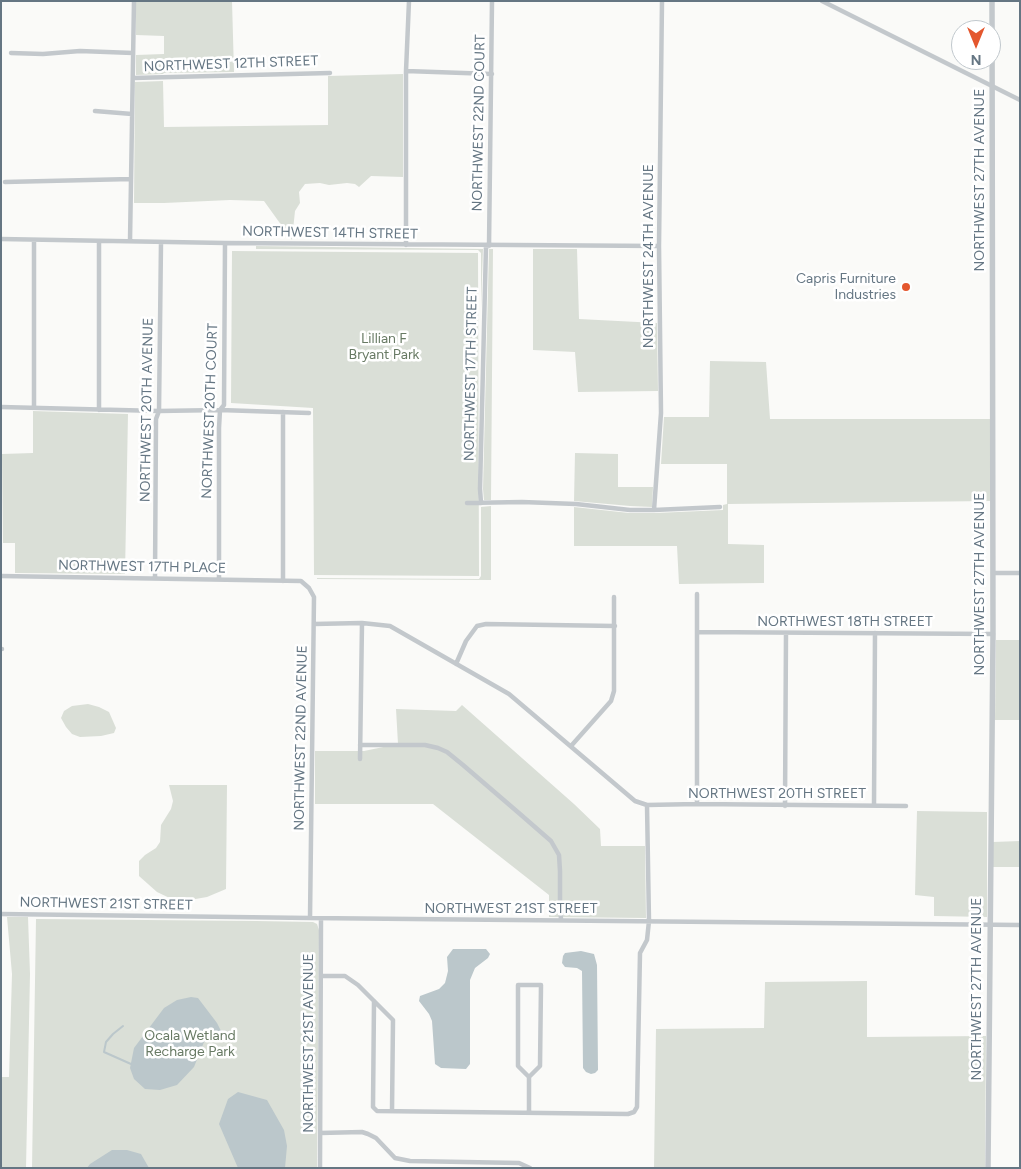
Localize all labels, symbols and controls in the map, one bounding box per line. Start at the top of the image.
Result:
north arrow [951,20,1001,70]
street label: NORTHWEST 22ND COURT [469,34,489,212]
text: N [971,51,981,68]
street label: NORTHWEST 12TH STREET [143,53,319,75]
street label: NORTHWEST 27TH AVENUE [972,88,988,272]
street label: NORTHWEST 24TH AVENUE [641,164,657,348]
street label: NORTHWEST 14TH STREET [242,223,418,243]
place label: Capris Furniture Industries [796,271,896,304]
marker: Capris Furniture Industries [900,281,912,293]
street label: NORTHWEST 17TH STREET [461,287,481,461]
street label: NORTHWEST 20TH AVENUE [137,318,157,502]
street label: NORTHWEST 20TH COURT [199,323,221,499]
park label: Lillian F Bryant Park [349,331,419,364]
street label: NORTHWEST 27TH AVENUE [972,492,988,676]
street label: NORTHWEST 17TH PLACE [58,557,226,577]
street label: NORTHWEST 18TH STREET [757,614,933,630]
street label: NORTHWEST 22ND AVENUE [291,645,311,831]
street label: NORTHWEST 20TH STREET [688,786,866,802]
street label: NORTHWEST 21ST STREET [19,894,193,914]
street label: NORTHWEST 27TH AVENUE [969,897,985,1081]
street label: NORTHWEST 21ST STREET [425,901,597,917]
street label: NORTHWEST 21ST AVENUE [301,953,317,1133]
park label: Ocala Wetland Recharge Park [144,1028,236,1060]

